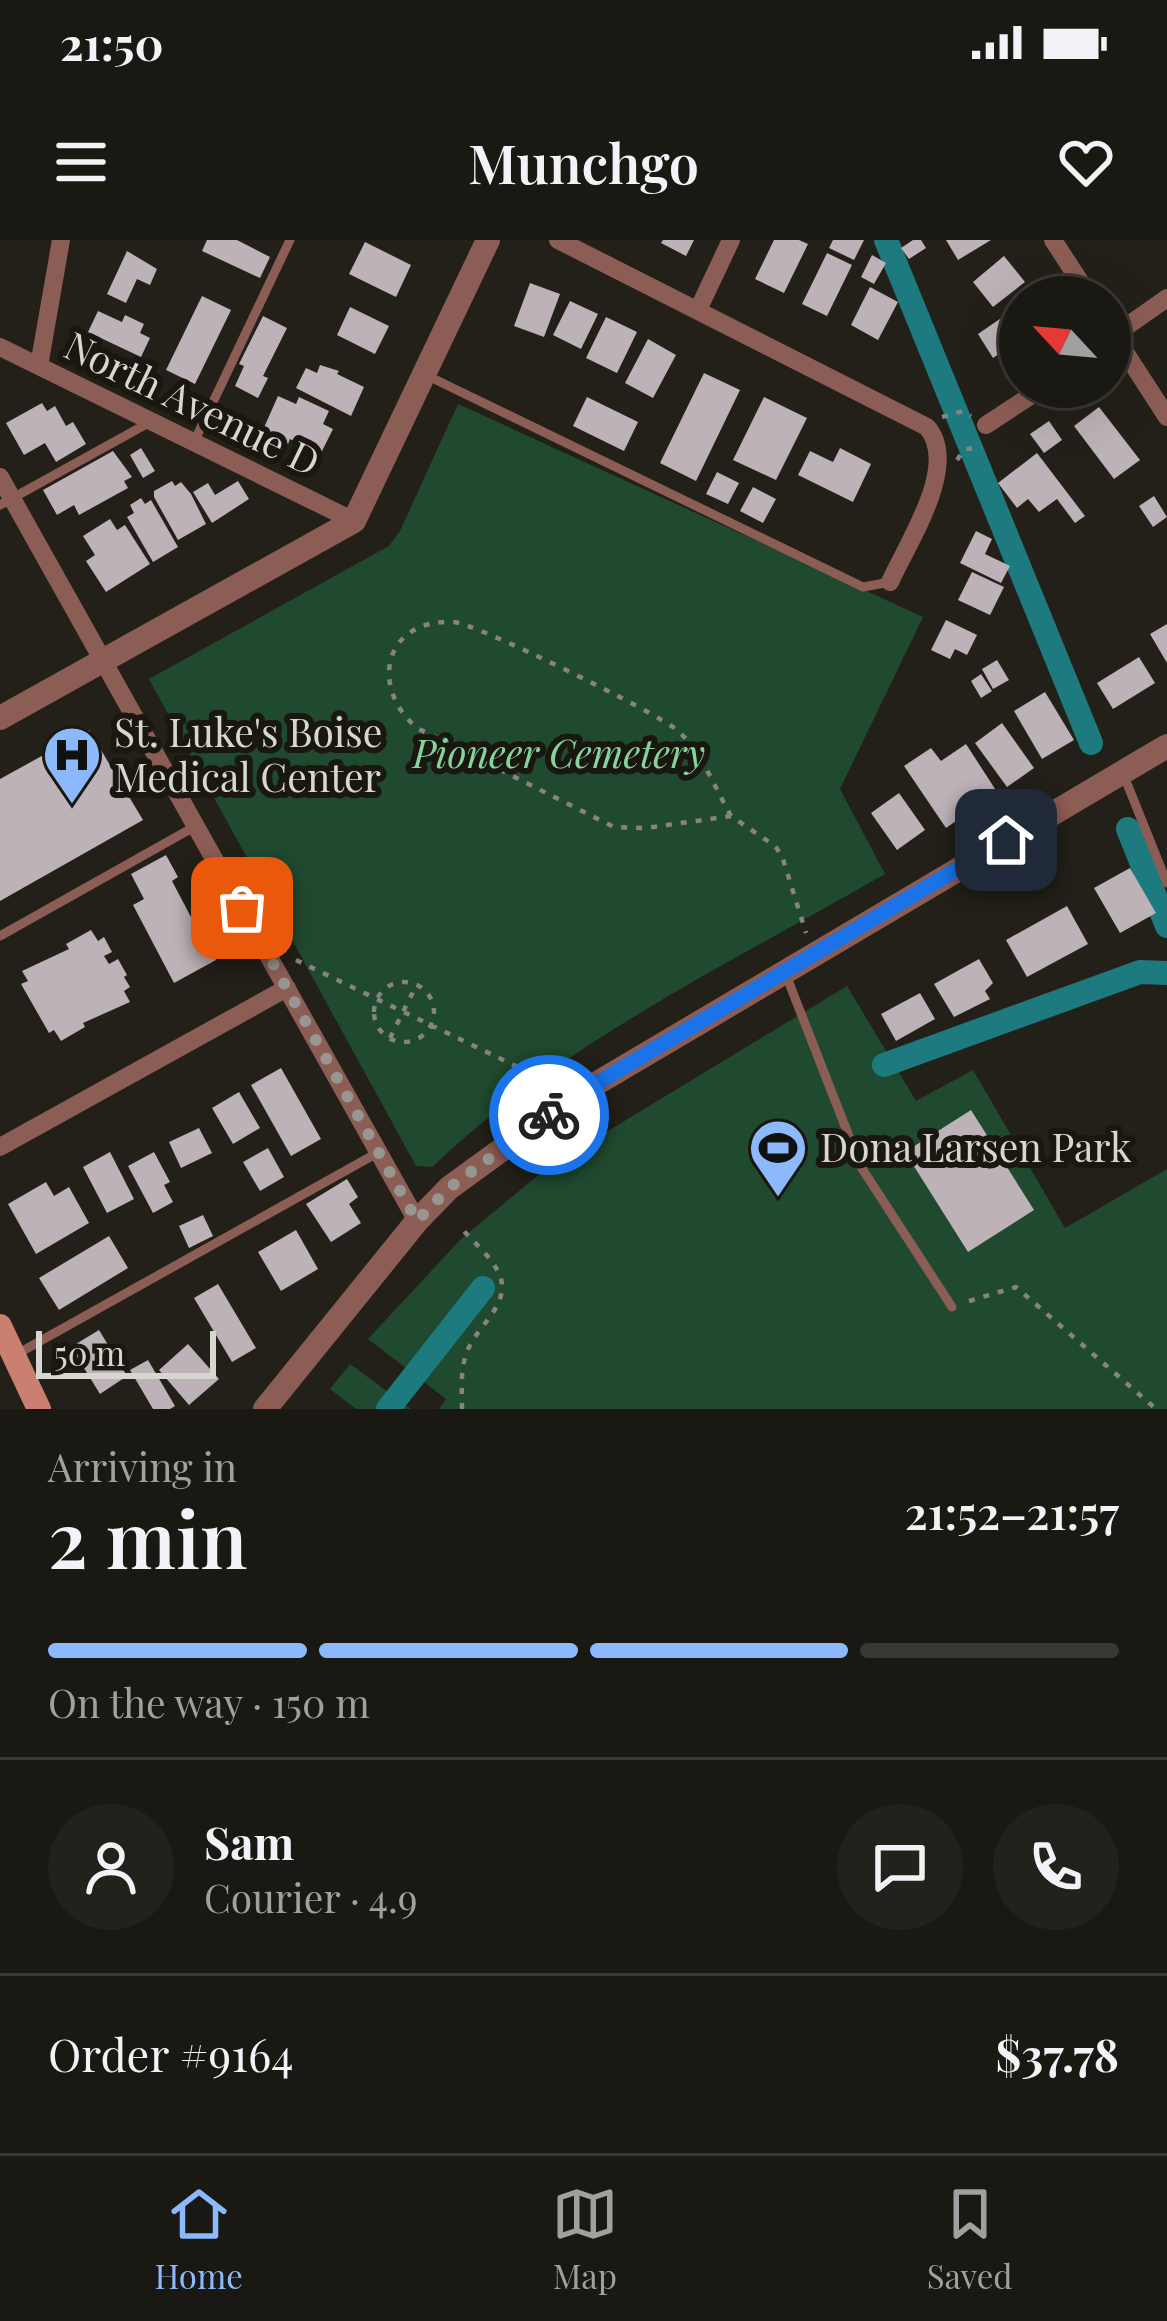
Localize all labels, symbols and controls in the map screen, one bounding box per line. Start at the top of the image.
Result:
text: 21:50 [60,12,164,72]
text: Munchgo [468,126,699,198]
icon: menu [48,129,114,195]
icon: heart [1053,129,1119,195]
north arrow [999,276,1131,408]
map controls [999,276,1131,408]
street label: North Avenue D [57,318,329,486]
place label: St. Luke's Boise Medical Center [114,705,382,802]
hospital icon: St. Luke's Boise Medical Center [41,724,103,806]
park label: Pioneer Cemetery [411,726,705,778]
pin [955,789,1057,891]
icon: home [973,807,1039,873]
pin [191,857,293,959]
icon: bag [209,875,275,941]
courier [489,1055,609,1175]
icon: bike [516,1082,582,1148]
sports icon: Dona Larsen Park [747,1117,809,1199]
place label: Dona Larsen Park [820,1120,1132,1172]
scale bar [36,1325,216,1378]
text: 50 m [54,1330,125,1374]
text: Arriving in [48,1440,237,1492]
text: 21:52–21:57 [905,1481,1119,1541]
text: 2 min [48,1485,247,1589]
text: On the way · 150 m [48,1676,370,1728]
button: person [48,1804,174,1930]
button: chat [837,1804,963,1930]
button: phone [993,1804,1119,1930]
text: Sam [204,1811,294,1871]
text: Courier · 4.9 [204,1871,418,1923]
text: Order #9164 [48,2023,293,2083]
text: $37.78 [996,2023,1119,2083]
tab: Home [154,2181,243,2297]
tab: Map [552,2181,618,2297]
tab: Saved [927,2181,1013,2297]

